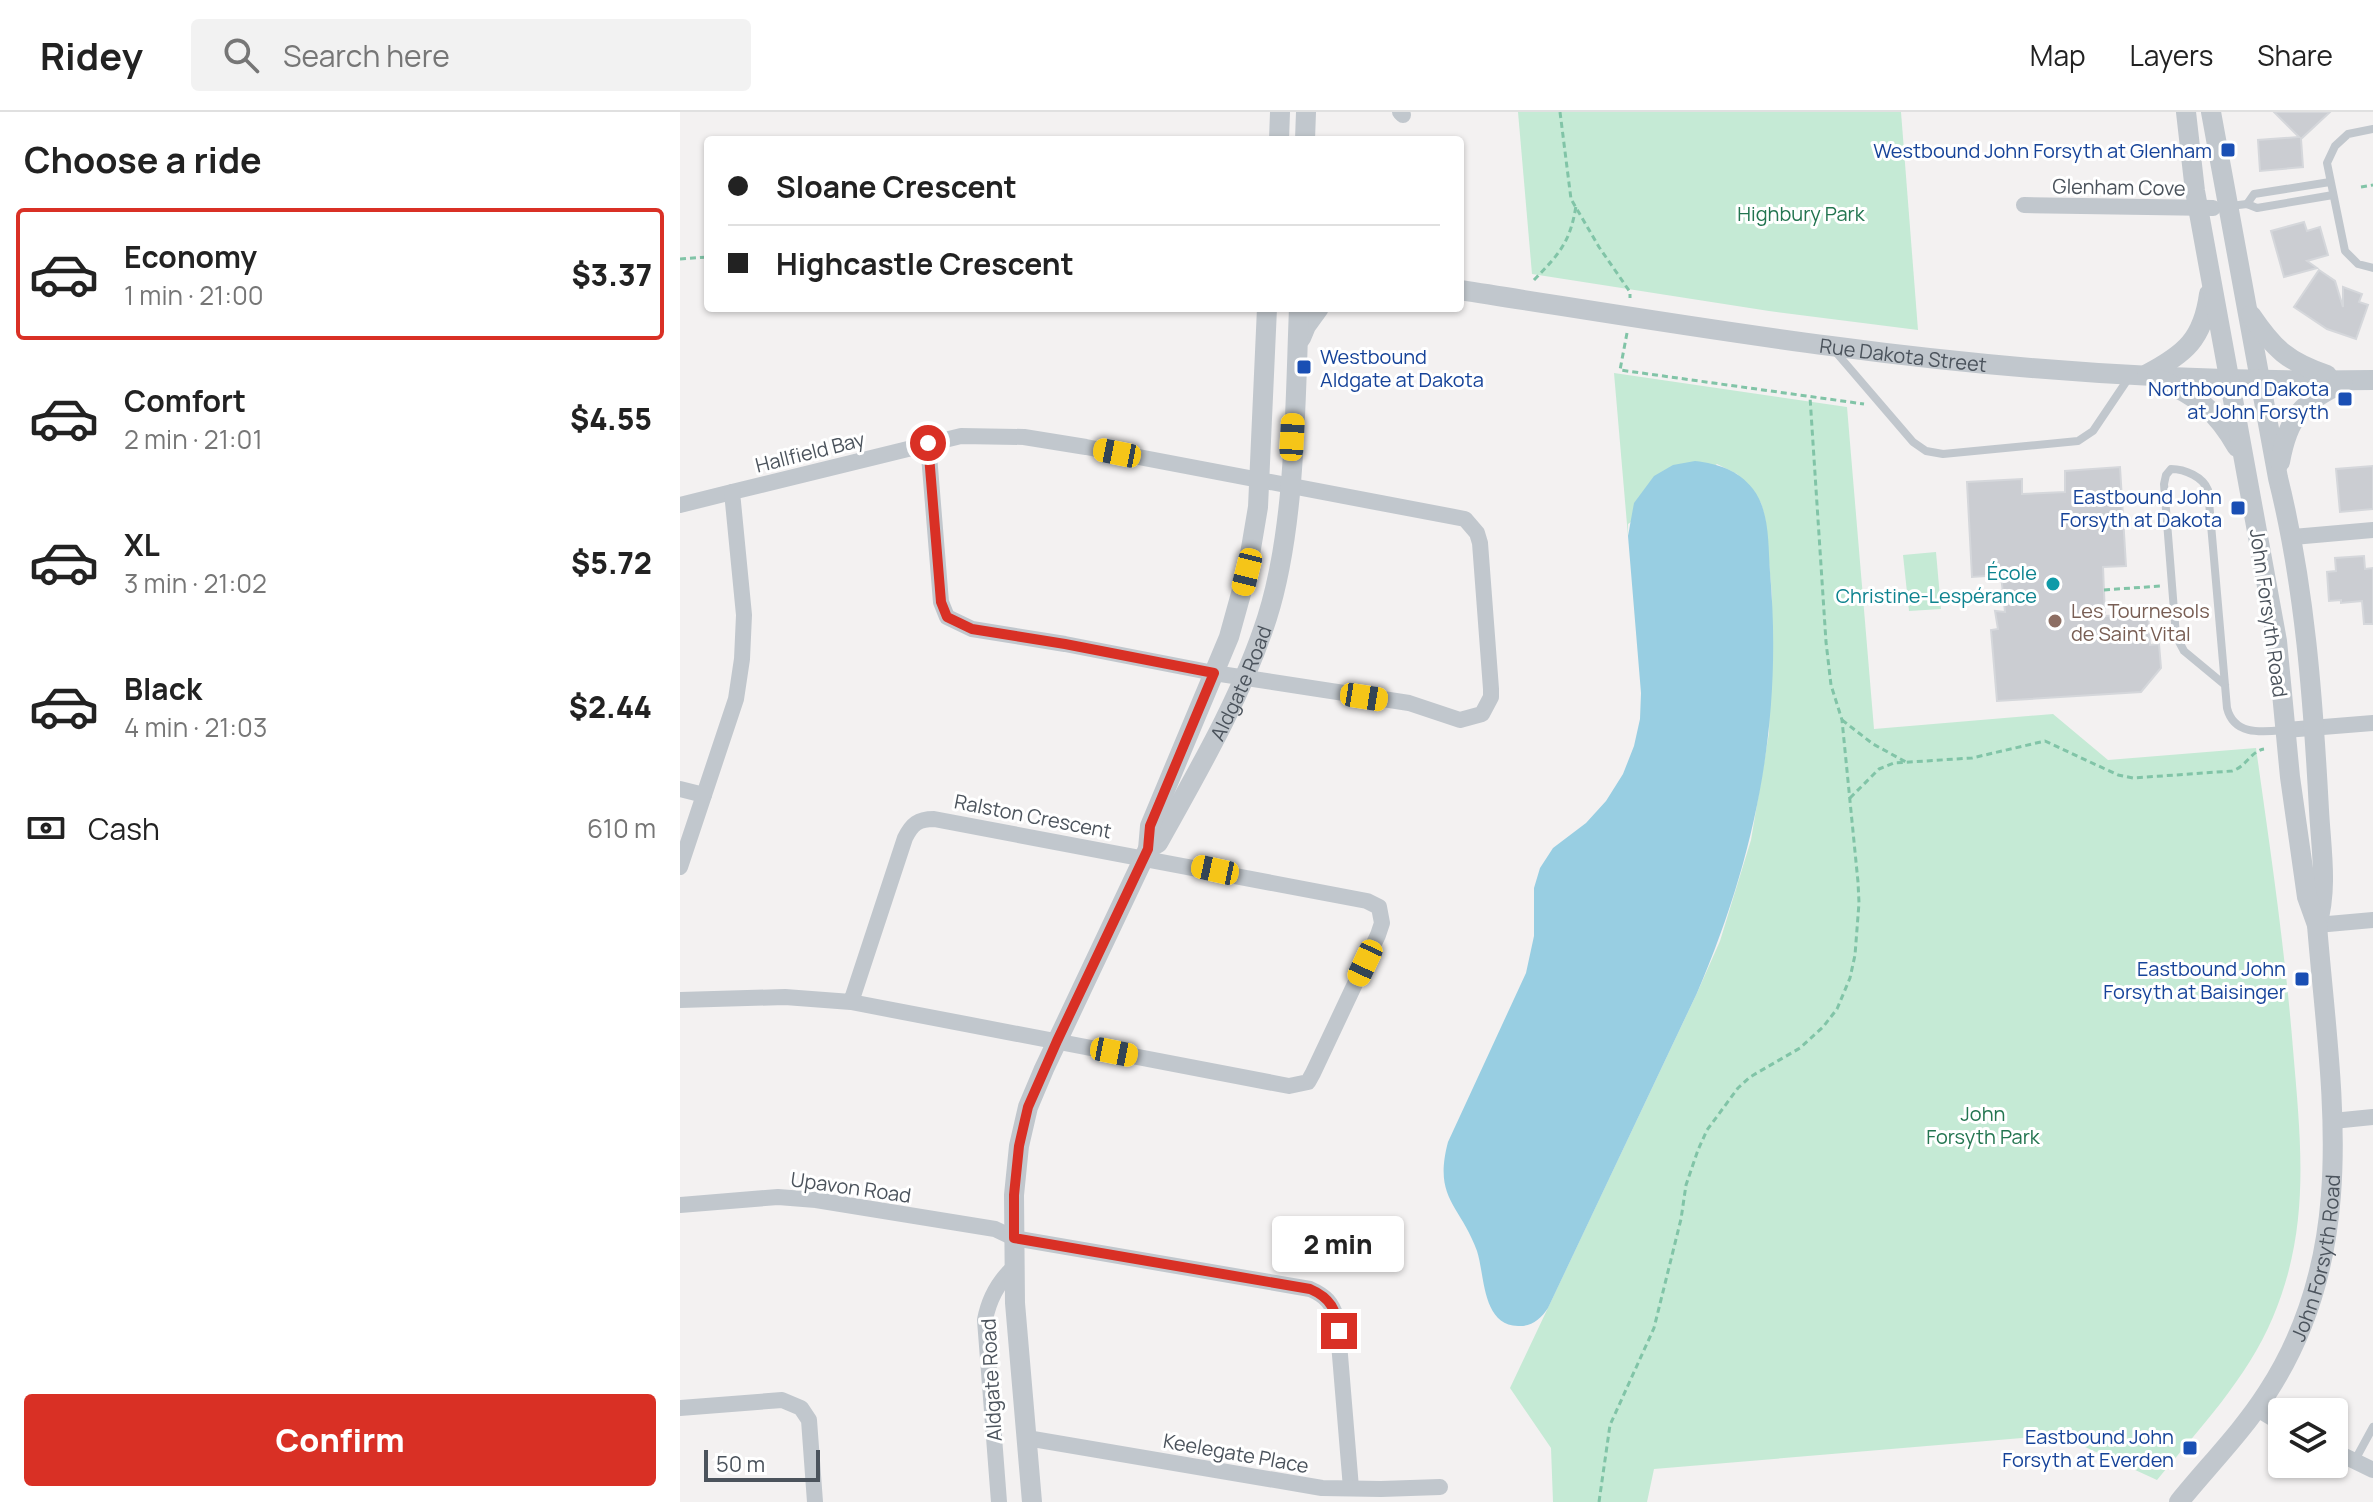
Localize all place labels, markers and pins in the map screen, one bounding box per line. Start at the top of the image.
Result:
place label: Westbound John Forsyth at Glenham [1873,137,2212,164]
marker: Westbound John Forsyth at Glenham [2219,141,2237,159]
place label: Westbound Aldgate at Dakota [1320,343,1484,393]
marker: Westbound Aldgate at Dakota [1295,358,1313,376]
place label: Northbound Dakota at John Forsyth [2148,375,2329,425]
marker: Northbound Dakota at John Forsyth [2336,390,2354,408]
place label: Eastbound John Forsyth at Dakota [2060,483,2222,533]
marker: Eastbound John Forsyth at Dakota [2229,499,2247,517]
place label: École Christine-Lespérance [1836,559,2037,609]
marker: École Christine-Lespérance [2044,575,2062,593]
place label: Les Tournesols de Saint Vital [2071,597,2210,647]
marker: Les Tournesols de Saint Vital [2046,612,2064,630]
place label: Eastbound John Forsyth at Baisinger [2103,955,2286,1005]
marker: Eastbound John Forsyth at Baisinger [2293,970,2311,988]
place label: Eastbound John Forsyth at Everden [2002,1423,2174,1473]
marker: Eastbound John Forsyth at Everden [2181,1439,2199,1457]

